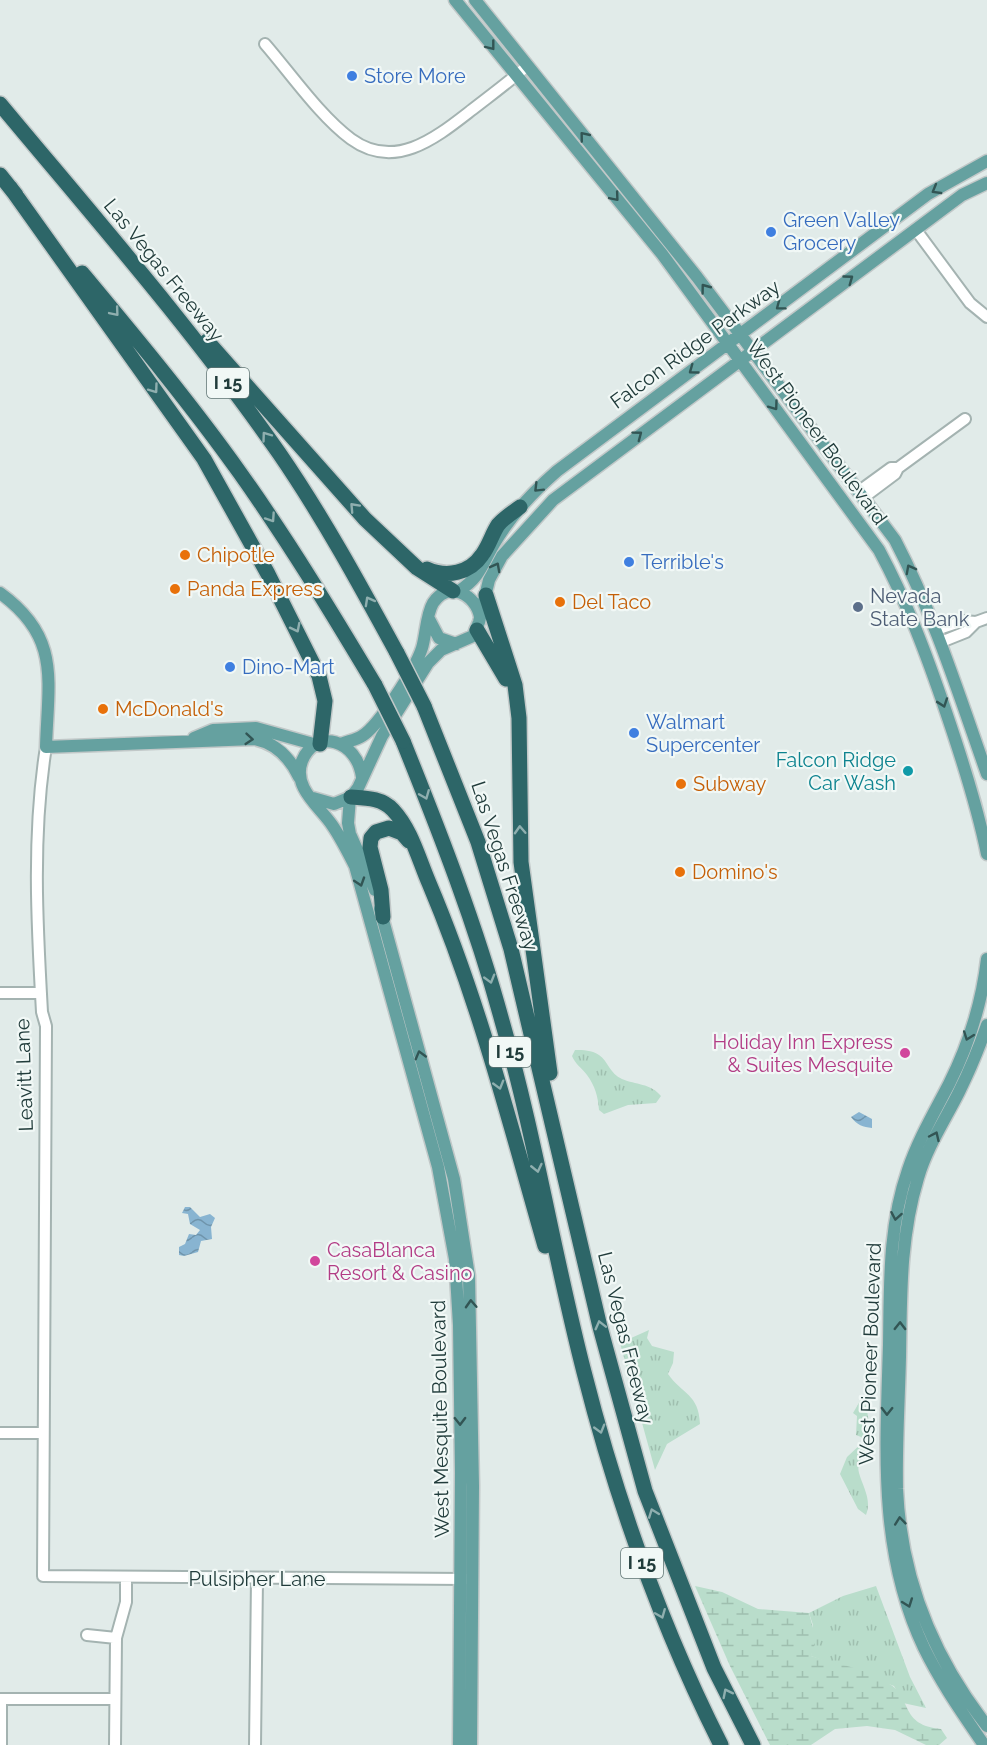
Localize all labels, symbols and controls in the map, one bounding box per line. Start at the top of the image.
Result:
one-way arrow [483,39,494,50]
place label: Store More [364,64,466,88]
marker: Store More [345,69,359,83]
one-way arrow [580,132,591,143]
one-way arrow [932,182,942,194]
one-way arrow [608,190,619,201]
street label: Las Vegas Freeway [99,194,229,346]
place label: Green Valley Grocery [783,208,900,255]
marker: Green Valley Grocery [764,225,778,239]
street label: Falcon Ridge Parkway [606,274,785,414]
one-way arrow [843,275,854,286]
one-way arrow [702,284,713,295]
one-way arrow [775,298,786,309]
one-way arrow [108,306,119,317]
street label: West Pioneer Boulevard [742,335,892,529]
one-way arrow [688,363,699,374]
road number: I 15 [207,368,249,398]
one-way arrow [147,382,158,393]
one-way arrow [767,400,778,411]
one-way arrow [632,431,643,442]
one-way arrow [263,432,274,443]
one-way arrow [535,481,546,492]
one-way arrow [350,503,361,513]
one-way arrow [264,511,275,522]
place label: Chipotle [197,543,275,567]
marker: Chipotle [178,548,192,562]
place label: Terrible's [641,550,724,574]
marker: Terrible's [622,555,636,569]
one-way arrow [489,562,501,573]
one-way arrow [906,565,917,575]
place label: Panda Express [187,577,323,601]
marker: Panda Express [168,582,182,596]
place label: Nevada State Bank [870,584,970,631]
place label: Del Taco [572,590,651,614]
marker: Del Taco [553,595,567,609]
one-way arrow [365,597,377,608]
marker: Nevada State Bank [851,600,865,614]
one-way arrow [289,621,301,632]
place label: Dino-Mart [242,655,335,679]
marker: Dino-Mart [223,660,237,674]
place label: McDonald's [115,697,223,721]
one-way arrow [935,698,948,708]
marker: McDonald's [96,702,110,716]
place label: Walmart Supercenter [646,710,760,757]
marker: Walmart Supercenter [627,726,641,740]
one-way arrow [244,732,253,745]
place label: Falcon Ridge Car Wash [776,748,896,795]
marker: Falcon Ridge Car Wash [901,764,915,778]
place label: Subway [693,772,767,796]
marker: Subway [674,777,688,791]
street label: Las Vegas Freeway [466,778,544,954]
one-way arrow [418,789,430,800]
one-way arrow [514,826,527,835]
place label: Domino's [692,860,778,884]
marker: Domino's [673,865,687,879]
one-way arrow [352,876,365,887]
one-way arrow [483,973,495,983]
street label: Leavitt Lane [10,1018,38,1132]
place label: Holiday Inn Express & Suites Mesquite [713,1030,893,1077]
one-way arrow [963,1030,976,1041]
road number: I 15 [489,1037,531,1067]
marker: Holiday Inn Express & Suites Mesquite [898,1046,912,1060]
one-way arrow [415,1051,428,1061]
one-way arrow [492,1079,504,1090]
one-way arrow [928,1132,940,1143]
one-way arrow [529,1163,542,1173]
one-way arrow [890,1211,903,1221]
place label: CasaBlanca Resort & Casino [327,1238,473,1285]
street label: West Pioneer Boulevard [854,1242,886,1466]
street label: Las Vegas Freeway [593,1249,659,1427]
marker: CasaBlanca Resort & Casino [308,1254,322,1268]
one-way arrow [464,1299,477,1308]
street label: West Mesquite Boulevard [426,1300,454,1538]
one-way arrow [594,1320,607,1330]
one-way arrow [894,1321,906,1330]
one-way arrow [881,1406,893,1415]
one-way arrow [454,1417,467,1426]
one-way arrow [593,1423,605,1434]
one-way arrow [648,1508,660,1519]
one-way arrow [894,1516,907,1525]
road number: I 15 [621,1548,663,1578]
street label: Pulsipher Lane [188,1567,326,1591]
one-way arrow [900,1597,913,1608]
one-way arrow [654,1608,666,1619]
one-way arrow [723,1688,734,1699]

